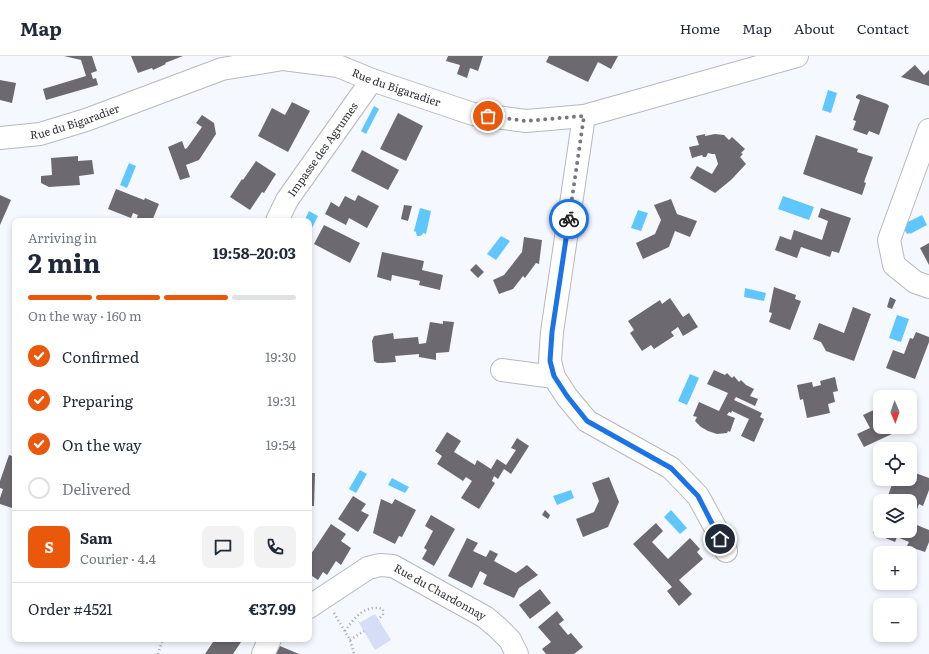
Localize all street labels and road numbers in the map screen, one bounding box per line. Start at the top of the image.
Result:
street label: Rue du Bigaradier [350,64,444,110]
street label: Rue du Bigaradier [29,99,122,142]
street label: Impasse des Agrumes [283,99,361,200]
street label: Rue du Chardonnay [392,559,490,624]

